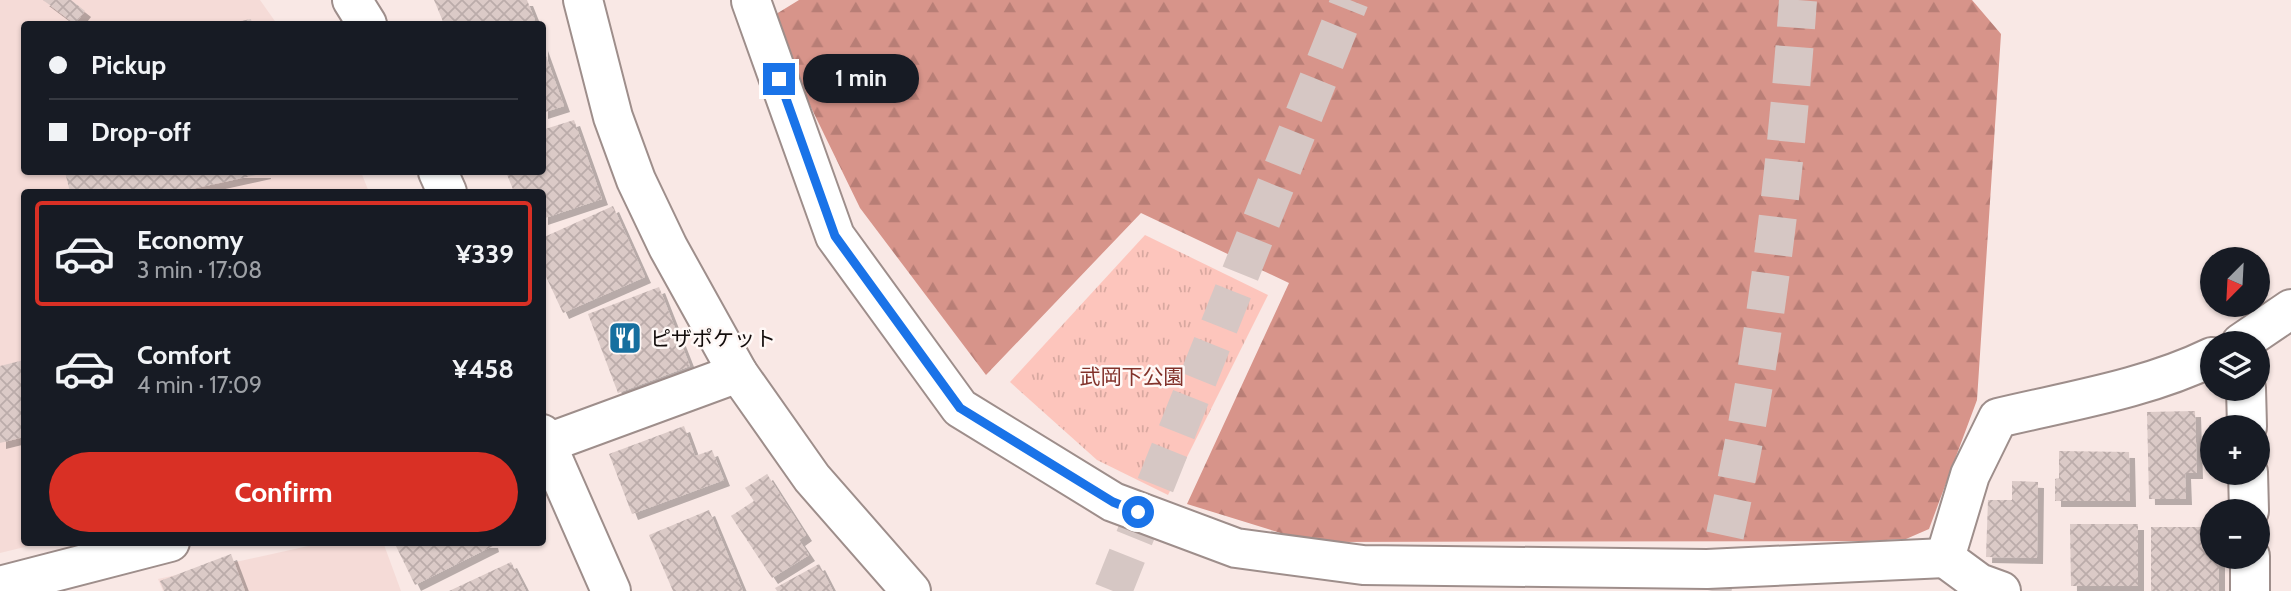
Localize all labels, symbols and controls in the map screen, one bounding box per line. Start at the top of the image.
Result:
text: Pickup [91,49,166,81]
callout: 1 min [804,55,919,104]
route end [763,63,795,95]
text: 1 min [835,64,887,92]
text: Drop-off [91,116,191,148]
icon: car [53,222,116,285]
text: Economy [137,224,243,256]
text: ¥339 [456,238,514,270]
north arrow [2200,247,2270,317]
map controls [2200,247,2270,569]
text: 3 min · 17:08 [137,256,262,284]
restaurant icon: ピザポケット [606,319,644,357]
place label: ピザポケット [650,326,776,351]
button: layers [2200,331,2270,401]
icon: car [53,337,116,400]
text: Comfort [137,339,231,371]
text: ¥458 [452,353,514,385]
park label: 武岡下公園 [1080,364,1185,389]
text: 4 min · 17:09 [137,371,262,399]
button: + [2200,415,2270,485]
button: Confirm [49,452,518,532]
route start [1122,496,1154,528]
button: − [2200,499,2270,569]

